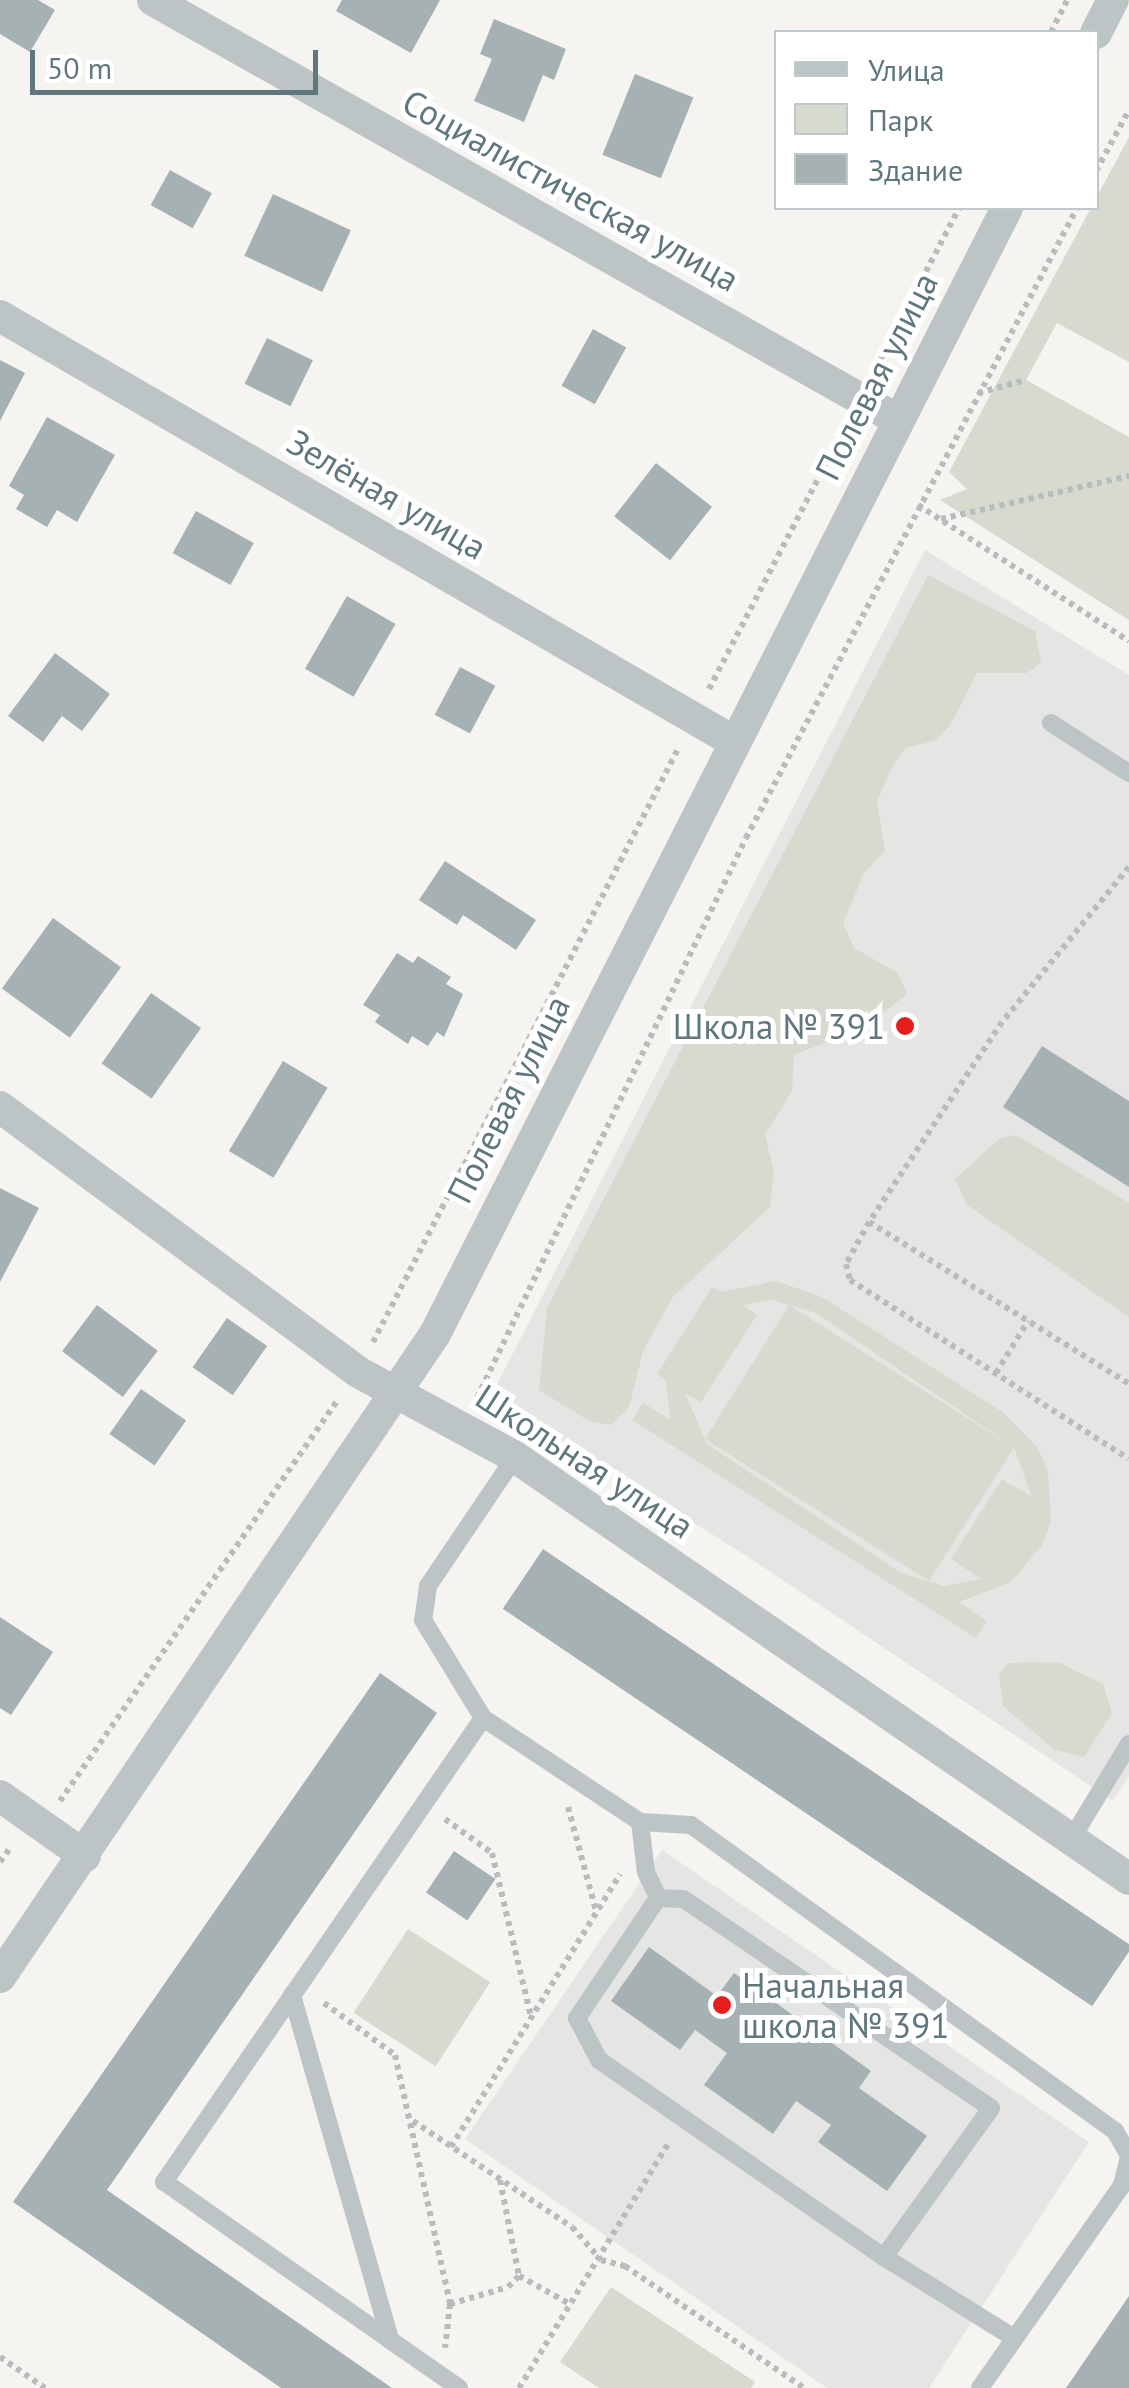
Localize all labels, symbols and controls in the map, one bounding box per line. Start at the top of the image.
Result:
scale bar [35,30,322,92]
legend [774,30,1099,210]
text: 50 m [47,48,112,87]
text: Улица [868,50,945,89]
street label: Социалистическая улица [396,80,746,300]
text: Парк [868,100,933,139]
text: Здание [868,150,963,189]
street label: Полевая улица [806,265,946,487]
street label: Зелёная улица [280,420,494,568]
street label: Полевая улица [438,988,578,1210]
place label: Школа № 391 [673,1005,885,1047]
marker: Школа № 391 [894,1015,916,1037]
street label: Школьная улица [468,1375,702,1547]
place label: Начальная школа № 391 [742,1964,949,2046]
marker: Начальная школа № 391 [711,1994,733,2016]

